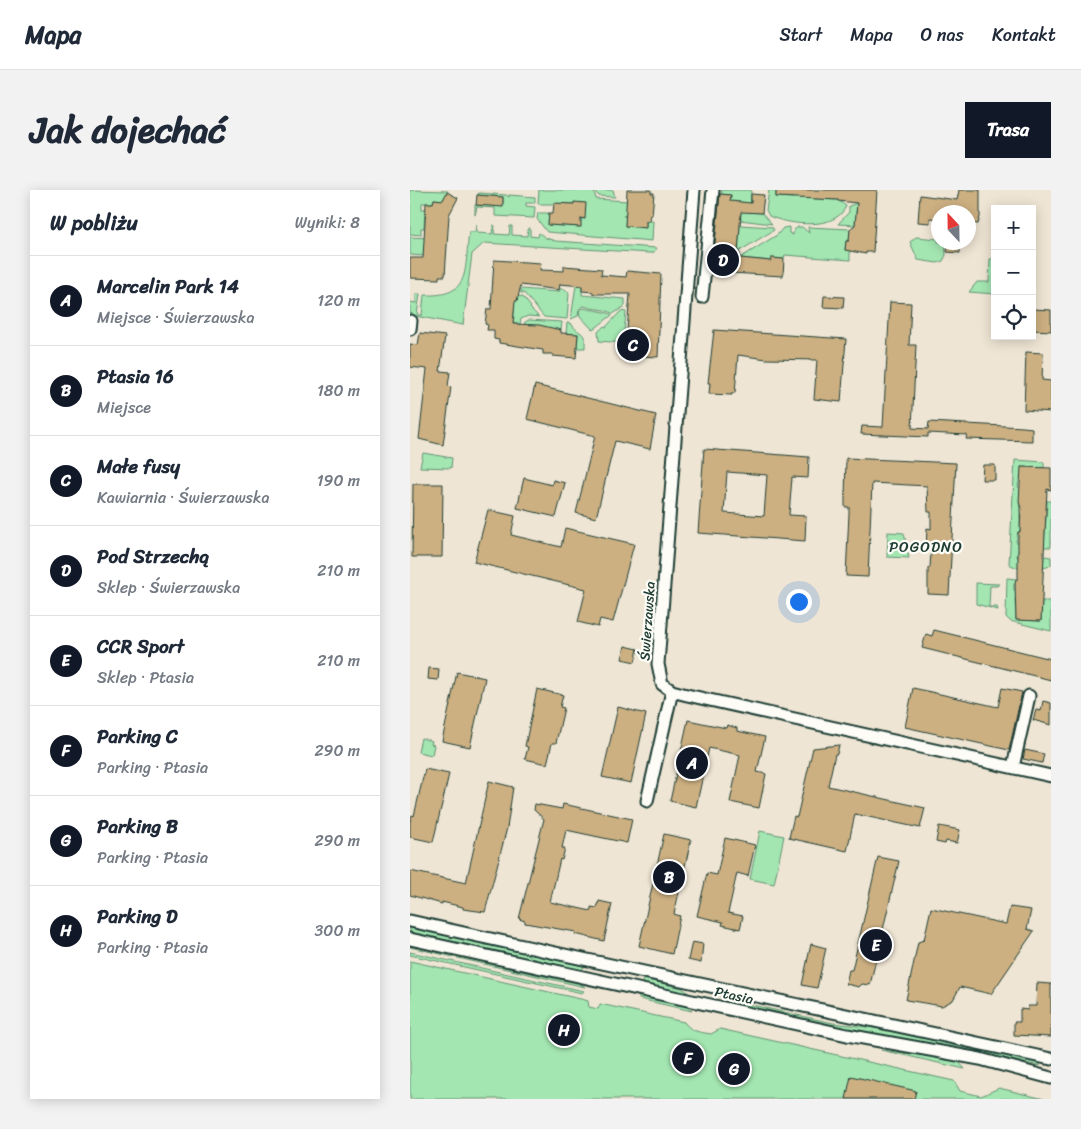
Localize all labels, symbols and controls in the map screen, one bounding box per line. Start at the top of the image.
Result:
text: Mapa [25,14,81,56]
text: Start [779,19,822,51]
text: Mapa [850,19,893,51]
text: O nas [921,19,964,51]
text: Kontakt [992,19,1056,51]
text: Jak dojechać [30,99,226,161]
button: Trasa [965,102,1051,158]
text: W pobliżu [50,204,138,242]
north arrow [931,205,976,250]
map controls [991,205,1036,340]
button: + [991,205,1036,250]
text: Wyniki: 8 [295,208,360,237]
pin: D [707,241,739,279]
button: − [991,250,1036,295]
text: Marcelin Park 14 [97,270,239,303]
text: A [61,286,71,315]
text: 120 m [317,286,360,315]
button: locate [991,295,1036,340]
text: Miejsce · Świerzawska [97,303,254,332]
pin: C [617,326,649,364]
text: Ptasia 16 [97,360,174,393]
text: B [61,376,71,405]
text: 180 m [317,376,360,405]
text: Miejsce [97,393,151,422]
text: Małe fusy [97,450,180,483]
text: C [61,466,71,495]
text: 190 m [317,466,360,495]
text: Kawiarnia · Świerzawska [97,483,269,512]
district label: POGODNO [889,534,963,560]
text: Pod Strzechą [97,540,209,573]
text: D [61,556,71,585]
text: 210 m [317,556,360,585]
text: Sklep · Świerzawska [97,573,240,602]
street label: Świerzawska [632,580,663,662]
your location [786,589,812,615]
text: CCR Sport [97,630,184,663]
text: E [62,646,70,675]
text: 210 m [317,646,360,675]
text: Sklep · Ptasia [97,663,194,692]
text: Parking C [97,720,178,753]
text: F [62,736,70,765]
text: 290 m [314,736,360,765]
pin: A [676,744,708,782]
text: Parking · Ptasia [97,753,208,782]
text: Parking B [97,810,178,843]
text: G [61,826,71,855]
text: 290 m [314,826,360,855]
text: Parking · Ptasia [97,843,208,872]
pin: B [653,858,685,896]
text: Parking D [97,900,177,933]
text: H [60,916,72,945]
text: 300 m [315,916,360,945]
pin: E [860,926,892,964]
text: Parking · Ptasia [97,933,208,962]
street label: Ptasia [712,979,756,1012]
pin: H [548,1011,580,1049]
pin: F [672,1039,704,1077]
pin: G [718,1050,750,1088]

